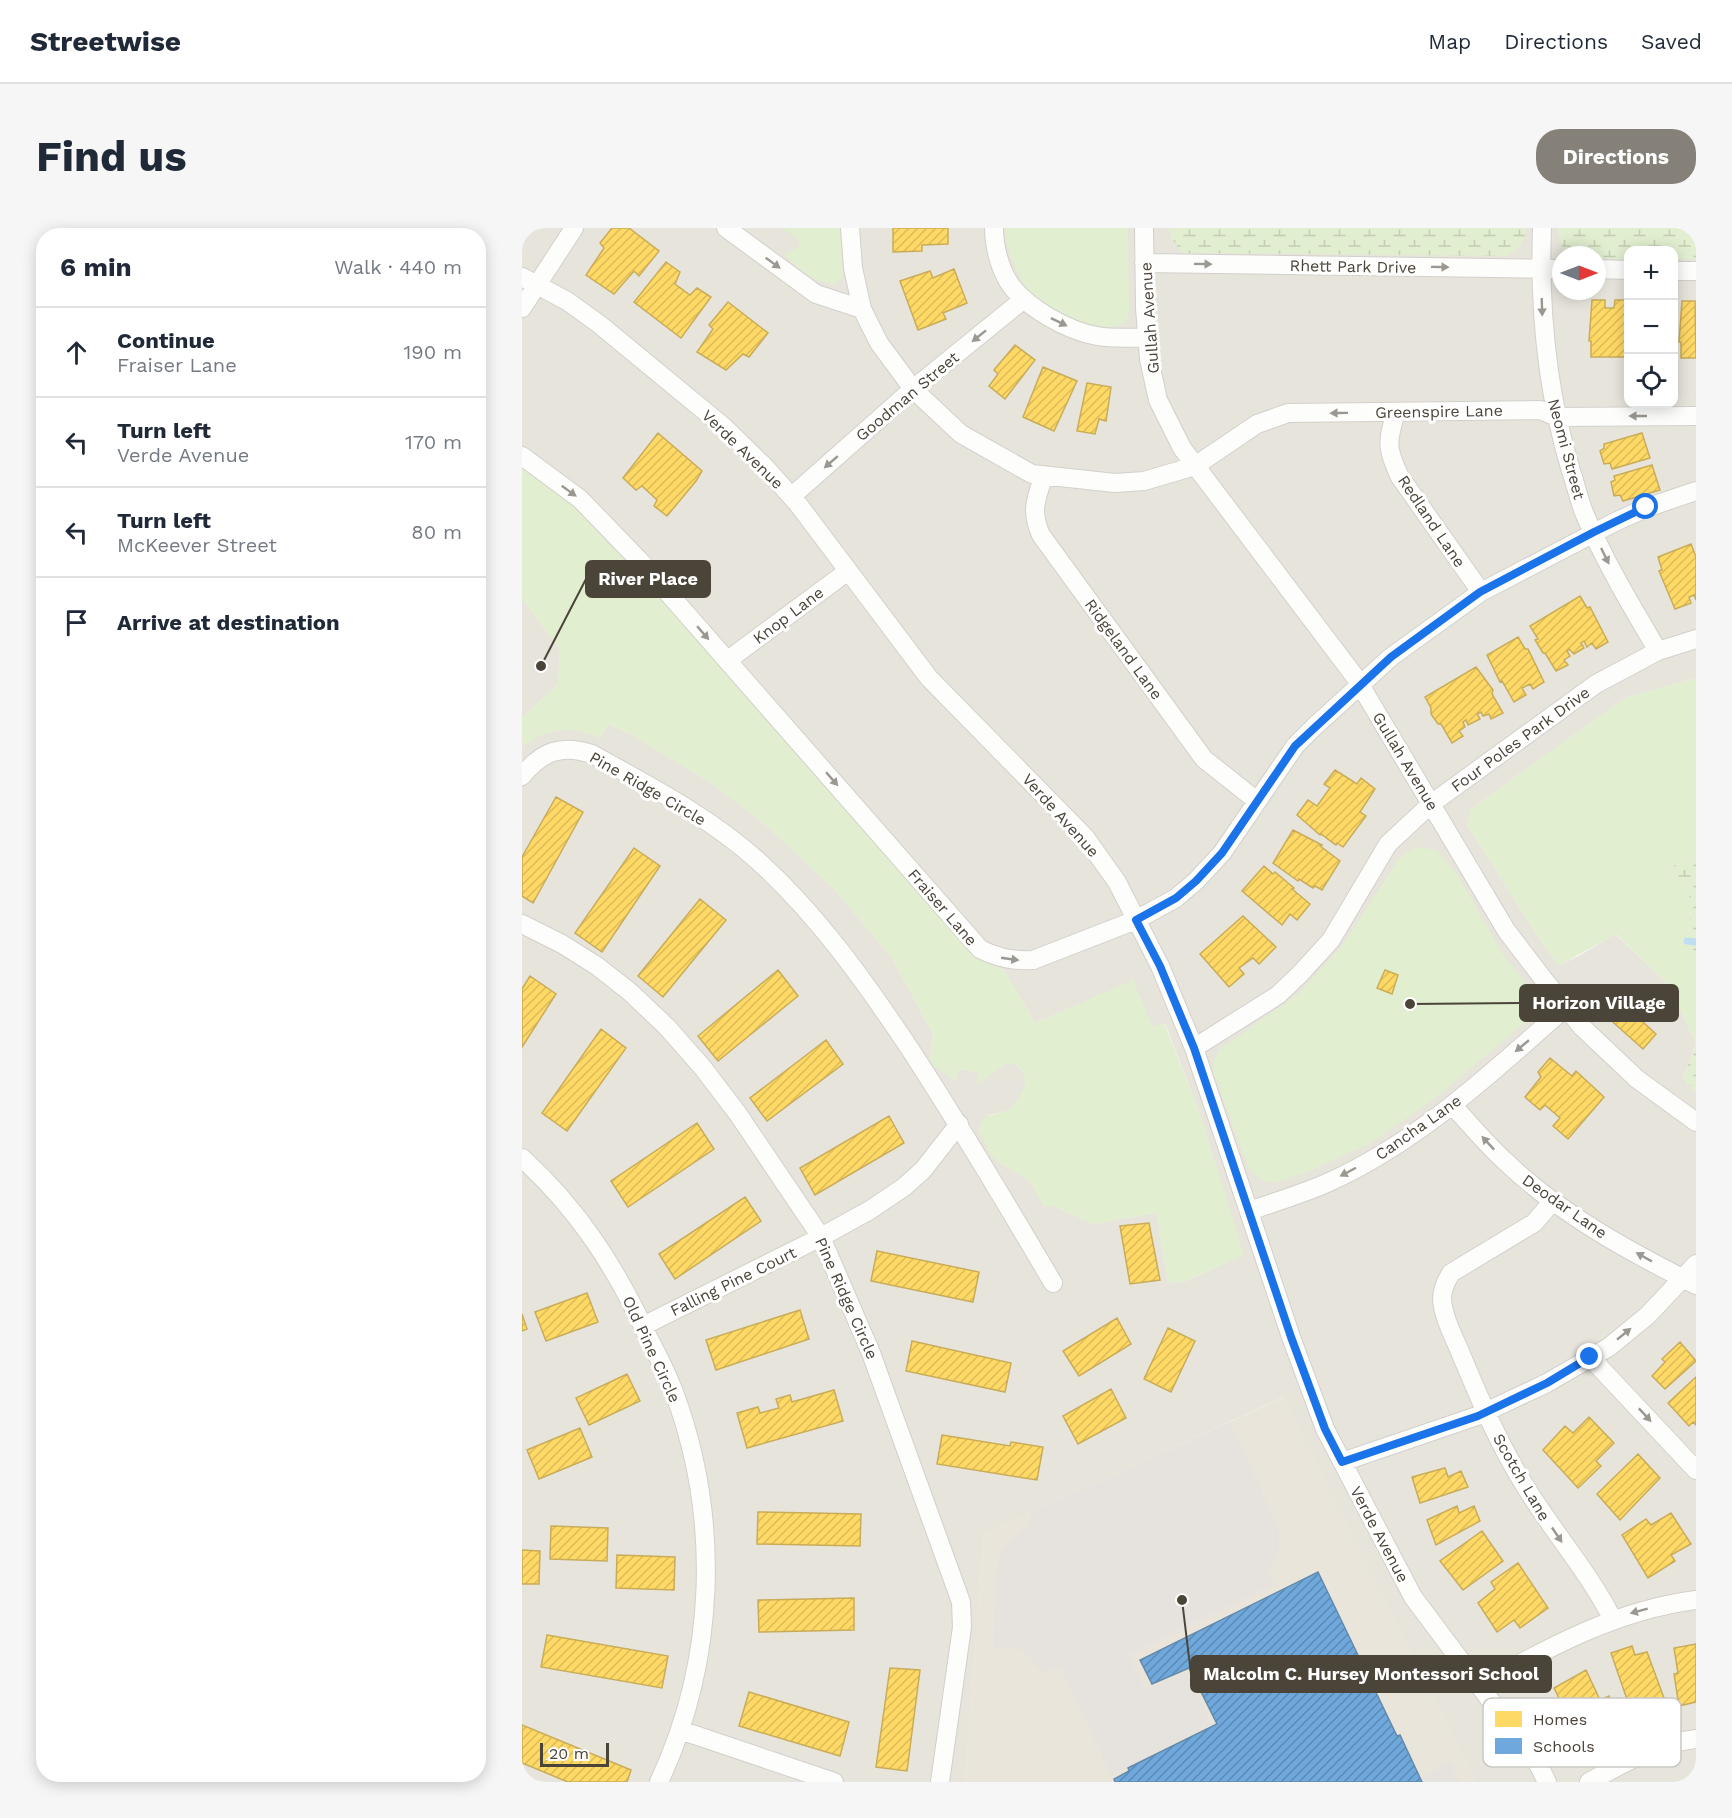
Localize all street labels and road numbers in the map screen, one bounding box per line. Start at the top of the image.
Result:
street label: Rhett Park Drive [1290,256,1416,277]
street label: Gullah Avenue [1136,262,1163,374]
street label: Goodman Street [852,348,963,445]
street label: Neomi Street [1544,397,1589,502]
street label: Greenspire Lane [1375,401,1503,422]
street label: Verde Avenue [698,406,787,493]
street label: Redland Lane [1394,472,1469,571]
street label: Knop Lane [749,583,827,648]
street label: Ridgeland Lane [1081,595,1166,703]
street label: Four Poles Park Drive [1447,683,1593,796]
street label: Gullah Avenue [1369,709,1442,814]
street label: Pine Ridge Circle [586,747,709,829]
street label: Verde Avenue [1018,770,1103,861]
street label: Fraiser Lane [904,865,981,950]
street label: Cancha Lane [1372,1091,1465,1164]
street label: Deodar Lane [1519,1170,1611,1243]
street label: Pine Ridge Circle [811,1234,882,1362]
street label: Falling Pine Court [667,1243,800,1320]
street label: Old Pine Circle [619,1293,685,1406]
street label: Scotch Lane [1489,1430,1554,1524]
street label: Verde Avenue [1346,1483,1413,1585]

